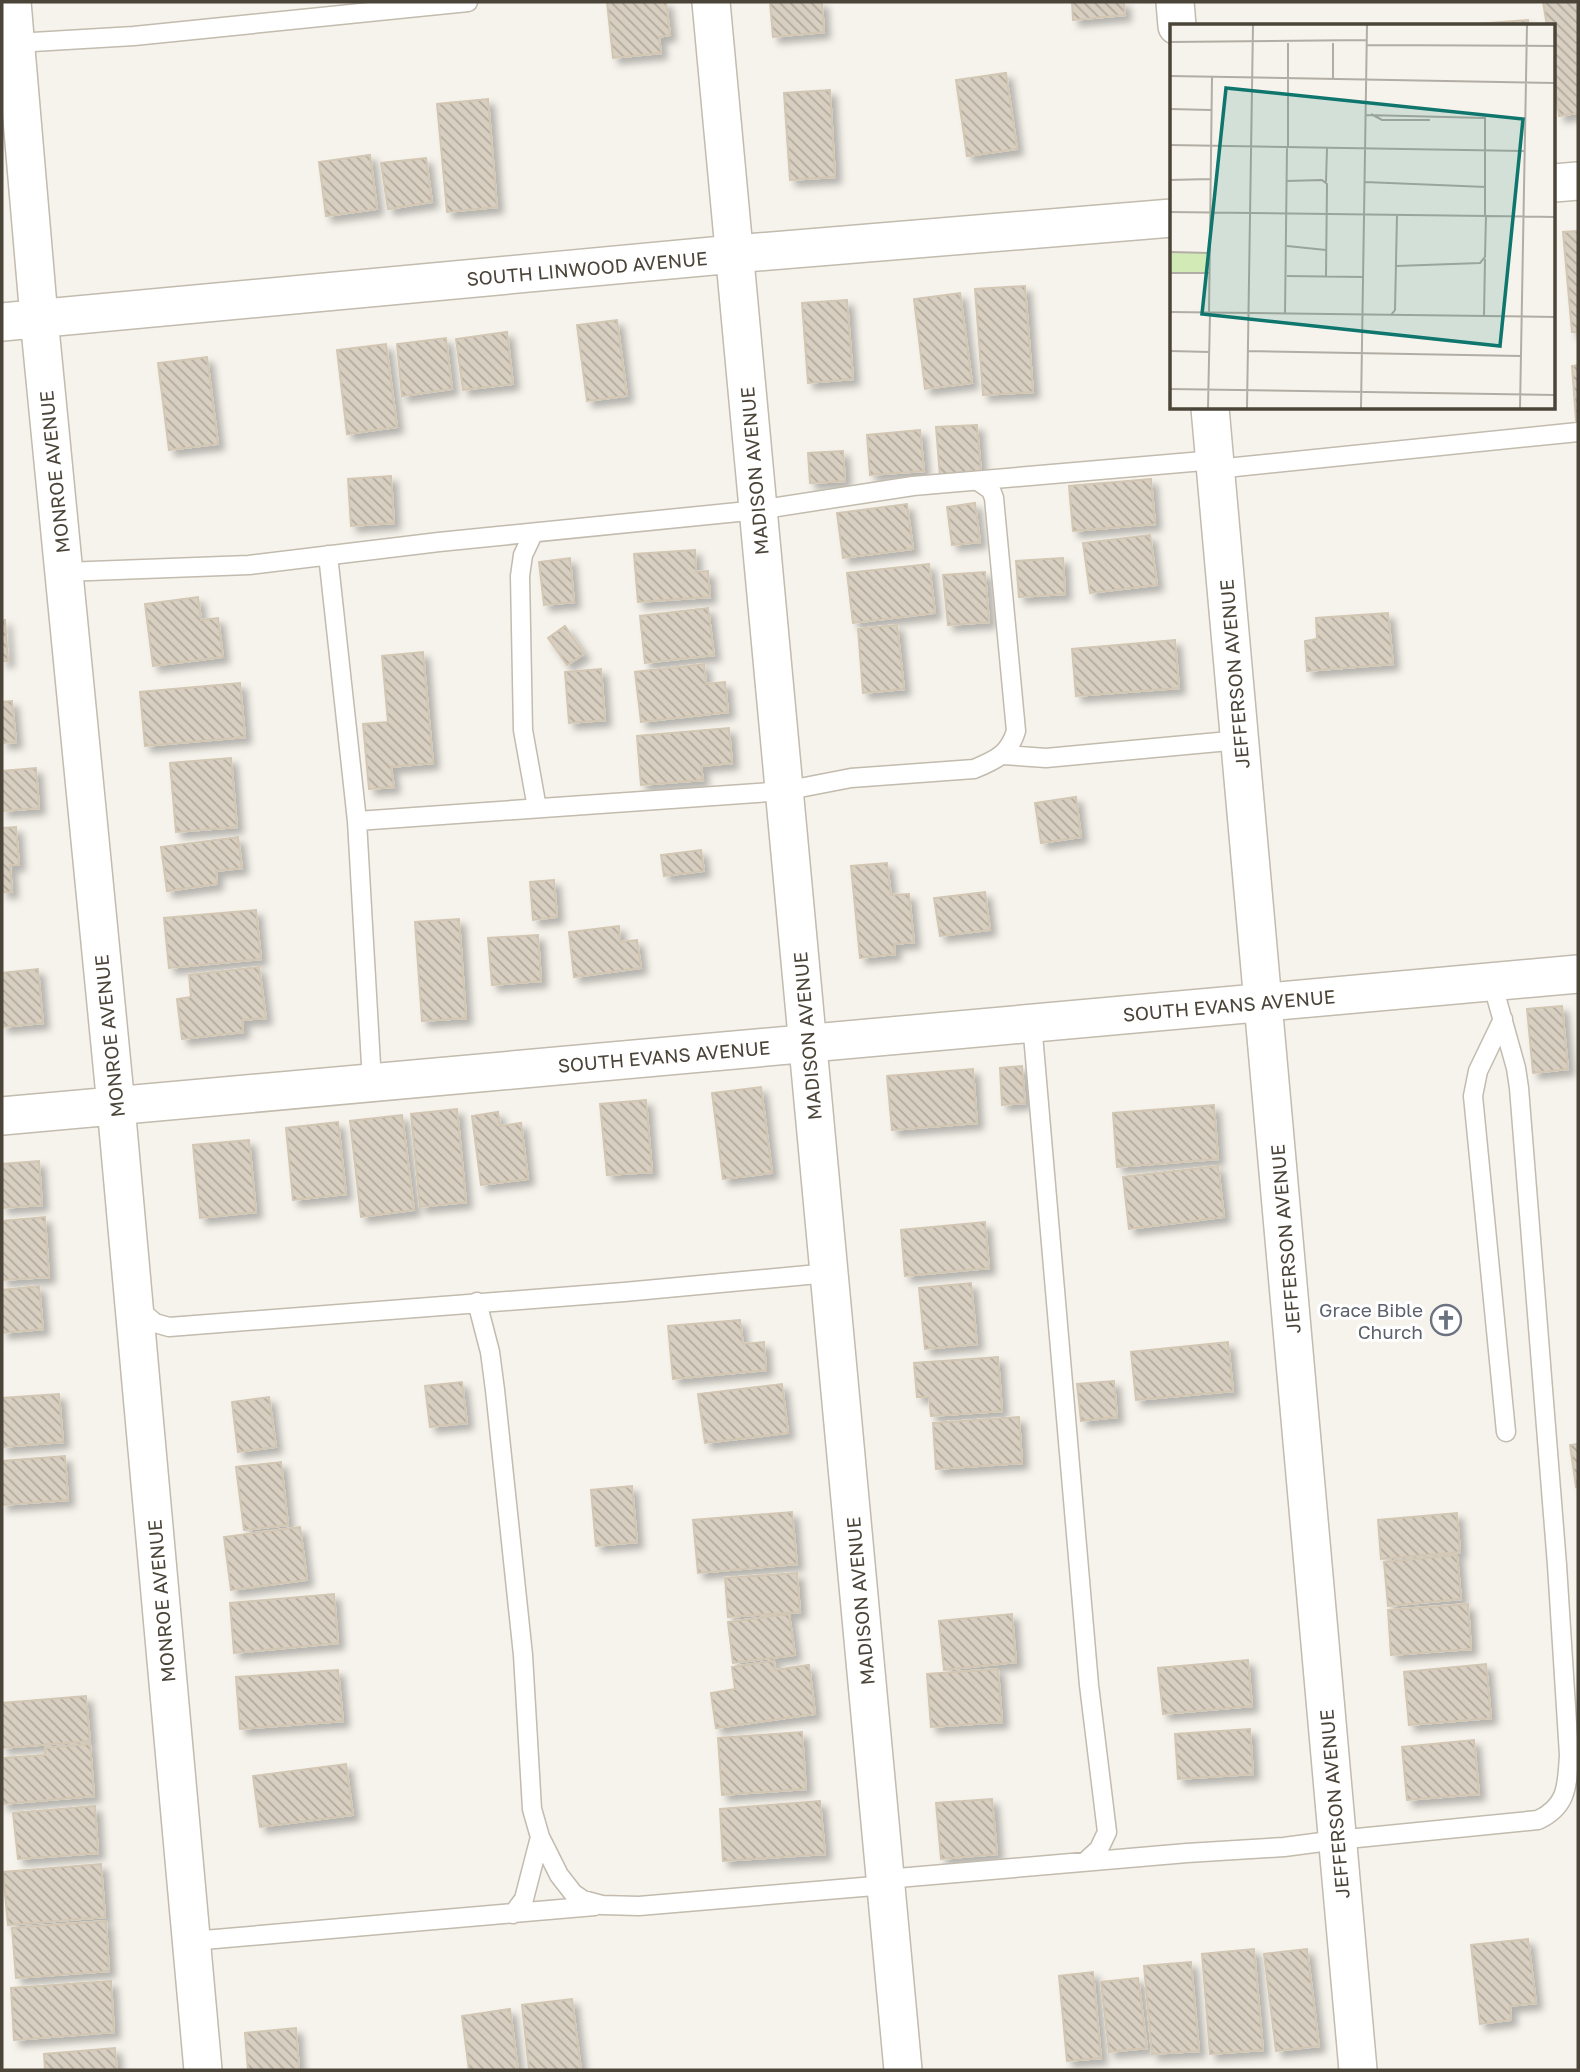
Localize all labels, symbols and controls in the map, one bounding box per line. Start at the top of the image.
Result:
inset map [1170,24,1556,410]
street label: SOUTH LINWOOD AVENUE [466,246,708,290]
street label: MADISON AVENUE [735,386,773,556]
street label: MONROE AVENUE [34,390,74,554]
street label: JEFFERSON AVENUE [1214,578,1254,770]
street label: MADISON AVENUE [788,951,826,1121]
street label: MONROE AVENUE [89,954,129,1118]
street label: SOUTH EVANS AVENUE [1122,984,1336,1026]
street label: SOUTH EVANS AVENUE [557,1035,771,1077]
street label: JEFFERSON AVENUE [1265,1143,1305,1335]
place label: Grace Bible Church [1319,1298,1423,1343]
church icon: Grace Bible Church [1429,1303,1463,1337]
street label: MADISON AVENUE [841,1516,879,1686]
street label: MONROE AVENUE [142,1519,180,1683]
street label: JEFFERSON AVENUE [1314,1708,1354,1900]

